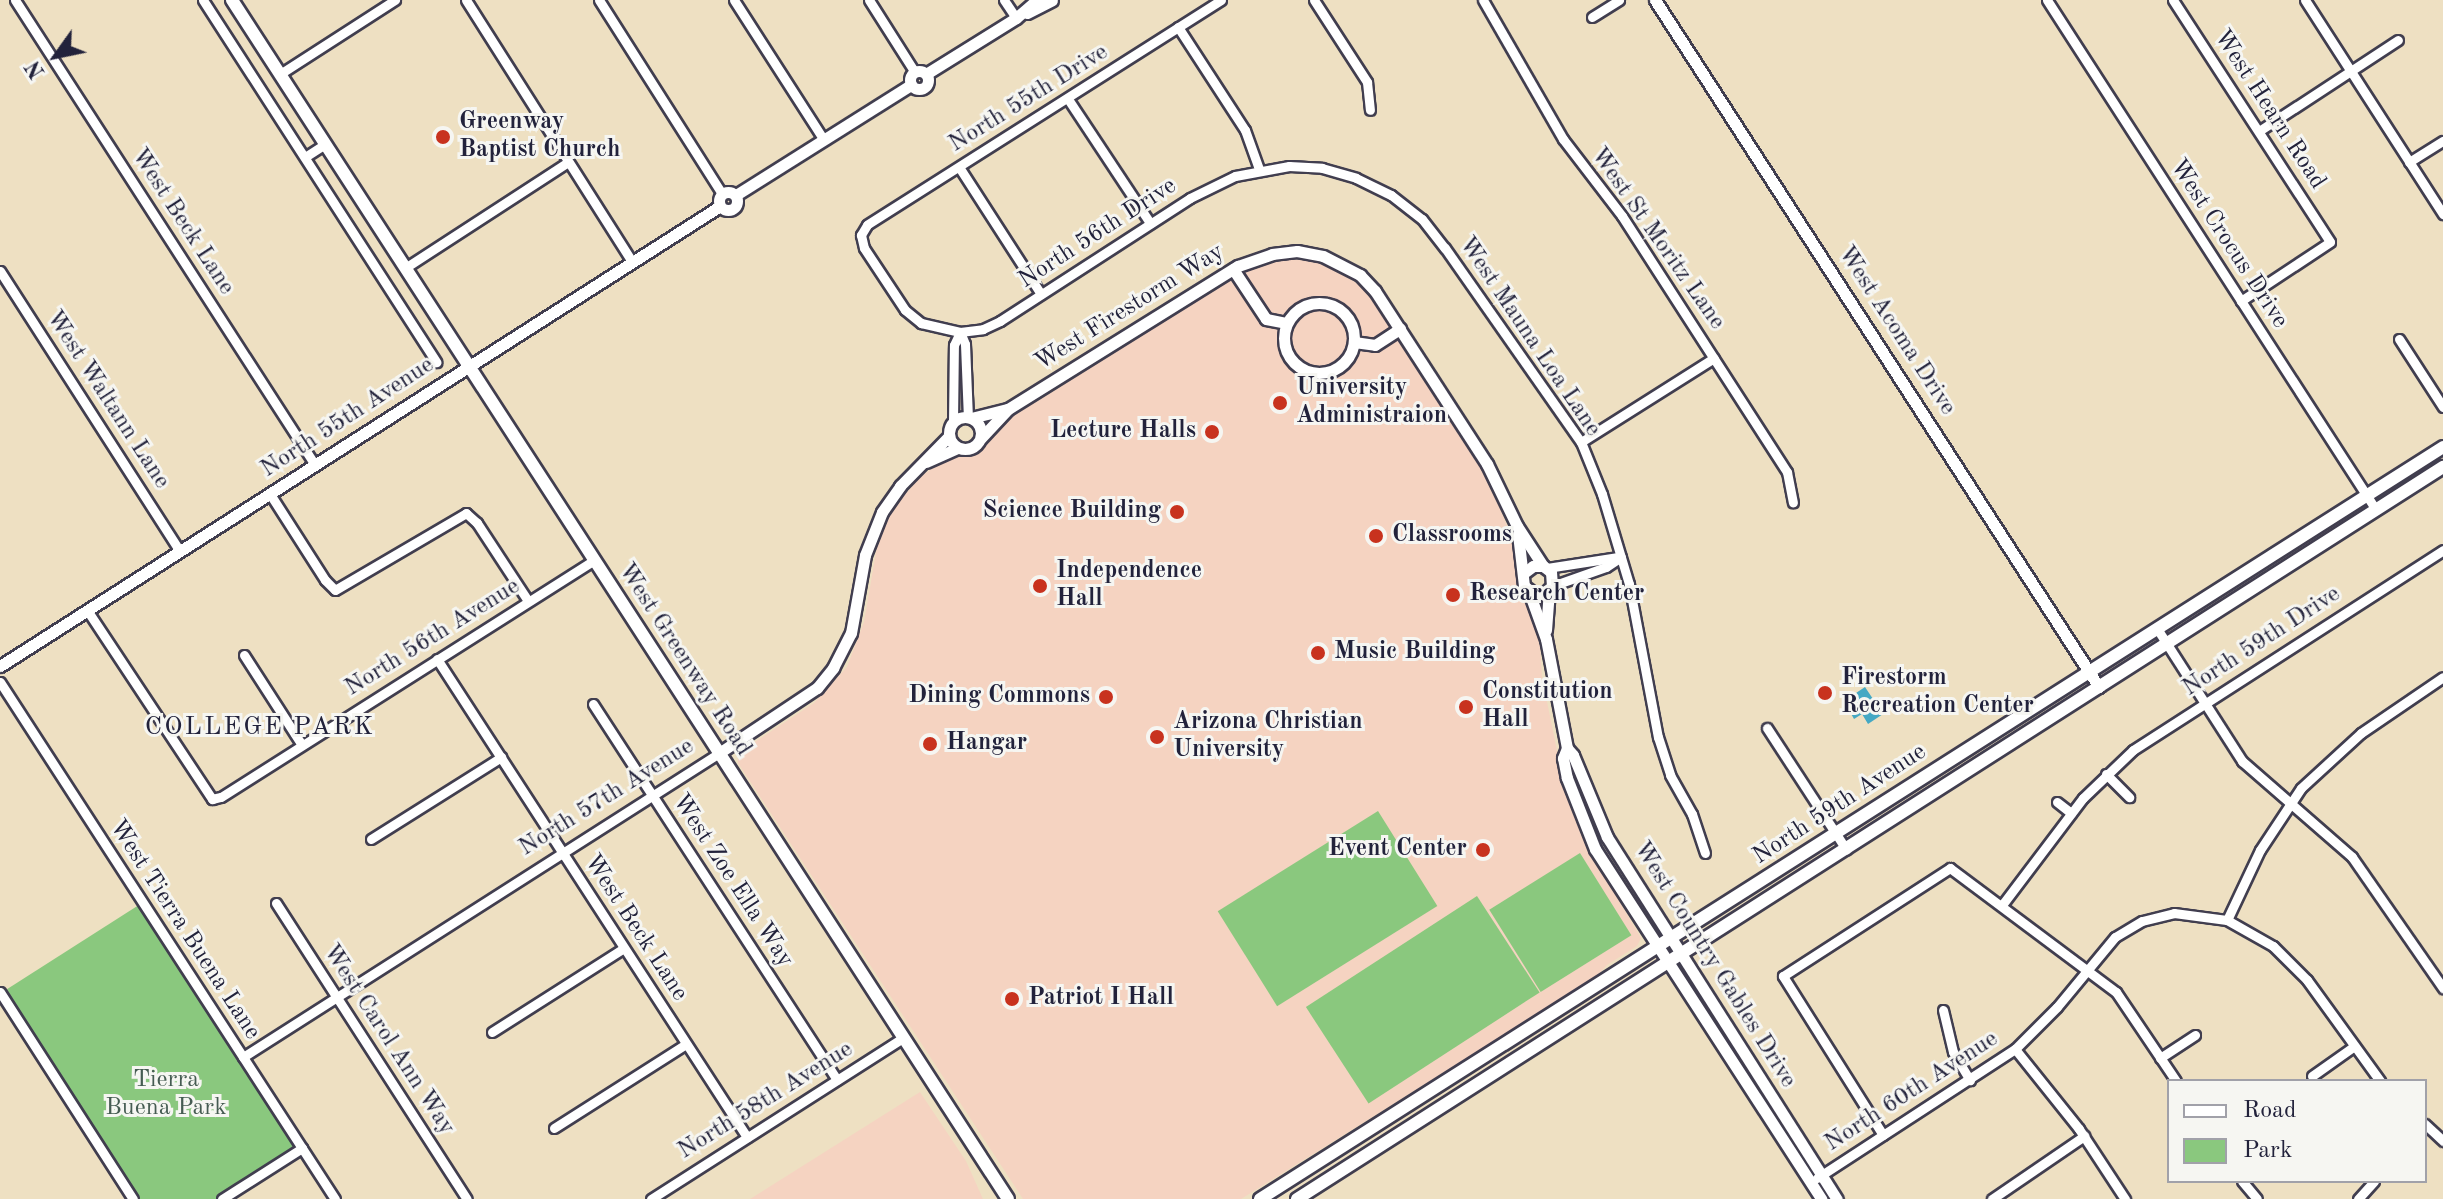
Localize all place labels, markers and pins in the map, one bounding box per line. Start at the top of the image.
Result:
place label: Greenway Baptist Church [459,109,620,165]
marker: Greenway Baptist Church [434,128,452,146]
place label: University Administraion [1296,375,1447,431]
marker: University Administraion [1271,394,1289,412]
place label: Lecture Halls [1050,418,1196,446]
marker: Lecture Halls [1203,423,1221,441]
place label: Science Building [982,498,1161,526]
marker: Science Building [1168,503,1186,521]
place label: Classrooms [1392,522,1512,550]
marker: Classrooms [1367,527,1385,545]
place label: Independence Hall [1056,558,1202,614]
marker: Independence Hall [1031,577,1049,595]
place label: Research Center [1469,581,1644,609]
marker: Research Center [1444,586,1462,604]
place label: Music Building [1334,639,1495,667]
marker: Music Building [1309,644,1327,662]
place label: Firestorm Recreation Center [1841,665,2034,721]
place label: Constitution Hall [1482,679,1613,735]
place label: Dining Commons [908,683,1090,711]
marker: Firestorm Recreation Center [1816,684,1834,702]
marker: Dining Commons [1097,688,1115,706]
marker: Constitution Hall [1457,698,1475,716]
place label: Arizona Christian University [1173,709,1363,765]
marker: Arizona Christian University [1148,728,1166,746]
place label: Hangar [946,730,1027,758]
marker: Hangar [921,735,939,753]
place label: Event Center [1328,836,1467,864]
marker: Event Center [1474,841,1492,859]
place label: Patriot I Hall [1028,985,1174,1013]
marker: Patriot I Hall [1003,990,1021,1008]

